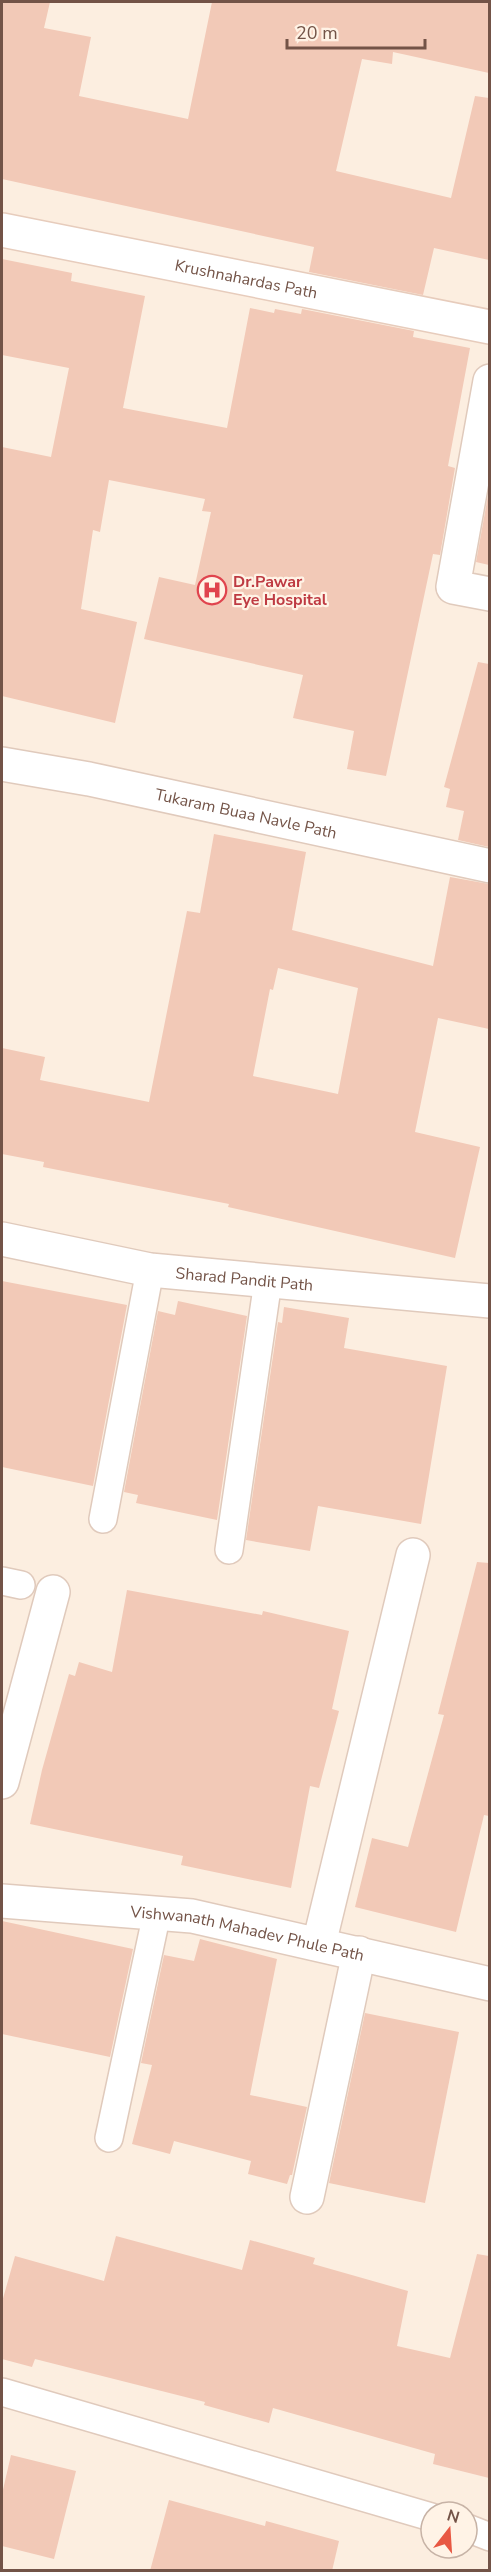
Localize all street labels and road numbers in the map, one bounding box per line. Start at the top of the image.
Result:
street label: Krushnahardas Path [173,255,319,304]
street label: Tukaram Buaa Navle Path [153,784,339,844]
street label: Sharad Pandit Path [175,1262,314,1297]
street label: Vishwanath Mahadev Phule Path [129,1901,366,1967]

